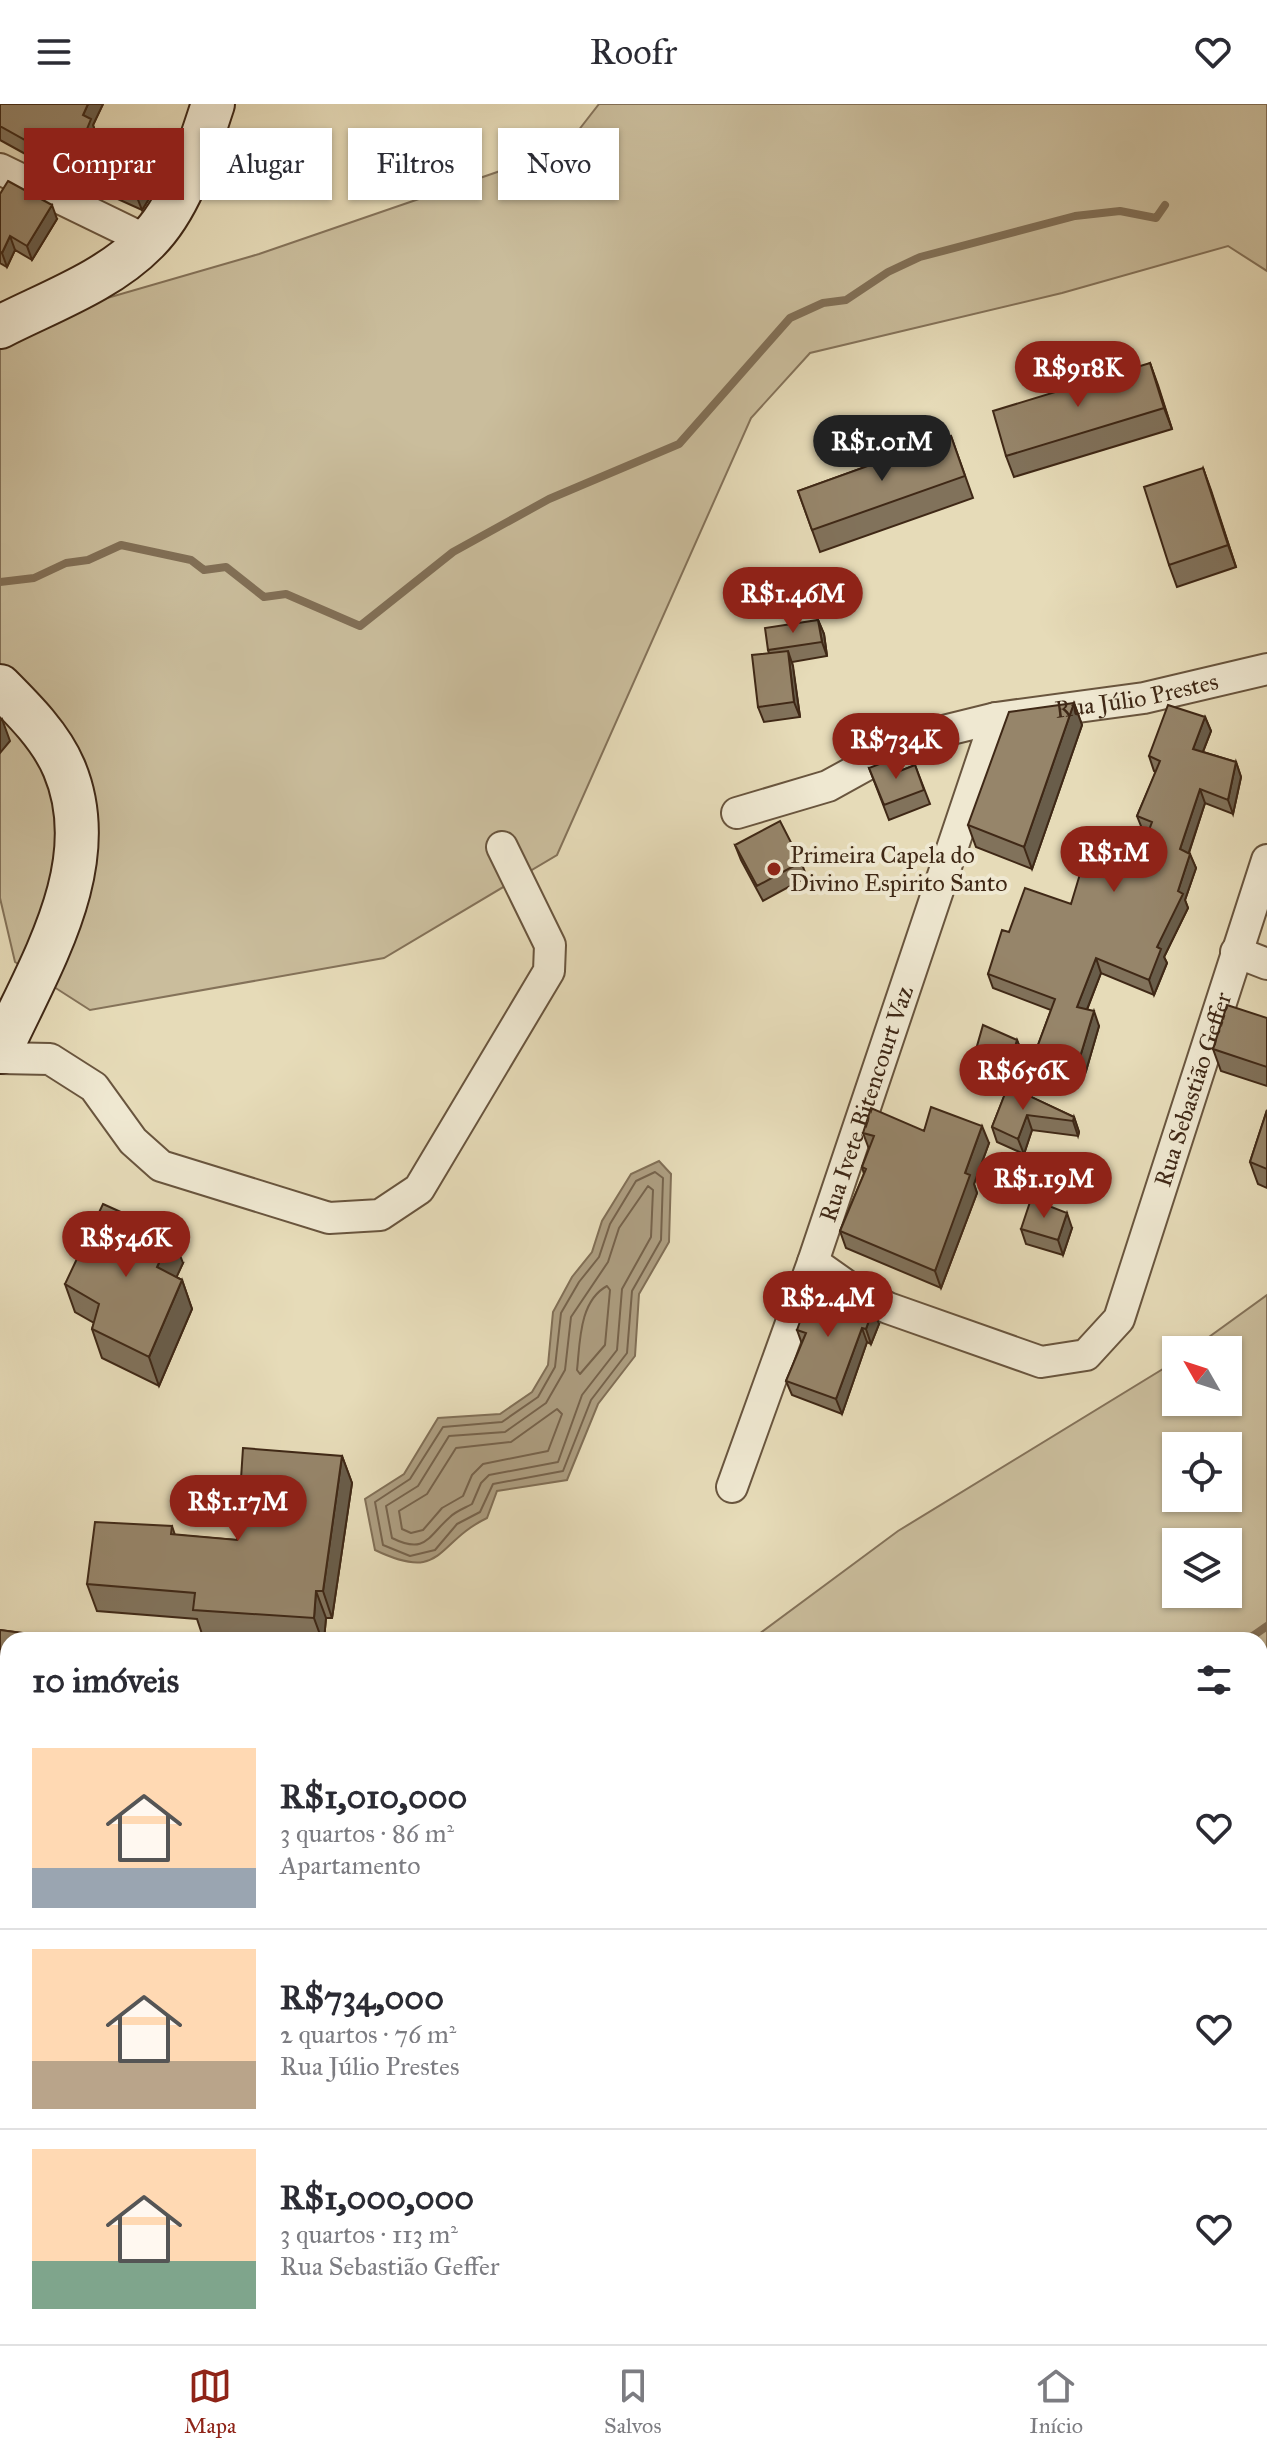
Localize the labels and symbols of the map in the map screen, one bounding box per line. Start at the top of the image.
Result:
pin: R$918K [1013,341,1143,409]
pin: R$1.01M [808,415,956,483]
pin: R$1.46M [719,567,867,635]
street label: Rua Júlio Prestes [1053,666,1221,725]
pin: R$734K [831,713,961,781]
pin: R$1M [1067,826,1161,894]
place label: Primeira Capela do Divino Espirito Santo [790,840,1008,898]
marker: Primeira Capela do Divino Espirito Santo [765,860,783,878]
street label: Rua Ivete Bitencourt Vaz [813,982,920,1226]
street label: Rua Sebastião Geffer [1148,988,1238,1191]
pin: R$656K [958,1044,1088,1112]
pin: R$1.19M [970,1152,1118,1220]
pin: R$546K [61,1211,191,1279]
pin: R$2.4M [763,1271,893,1339]
north arrow [1162,1336,1242,1416]
pin: R$1.17M [164,1475,312,1543]

